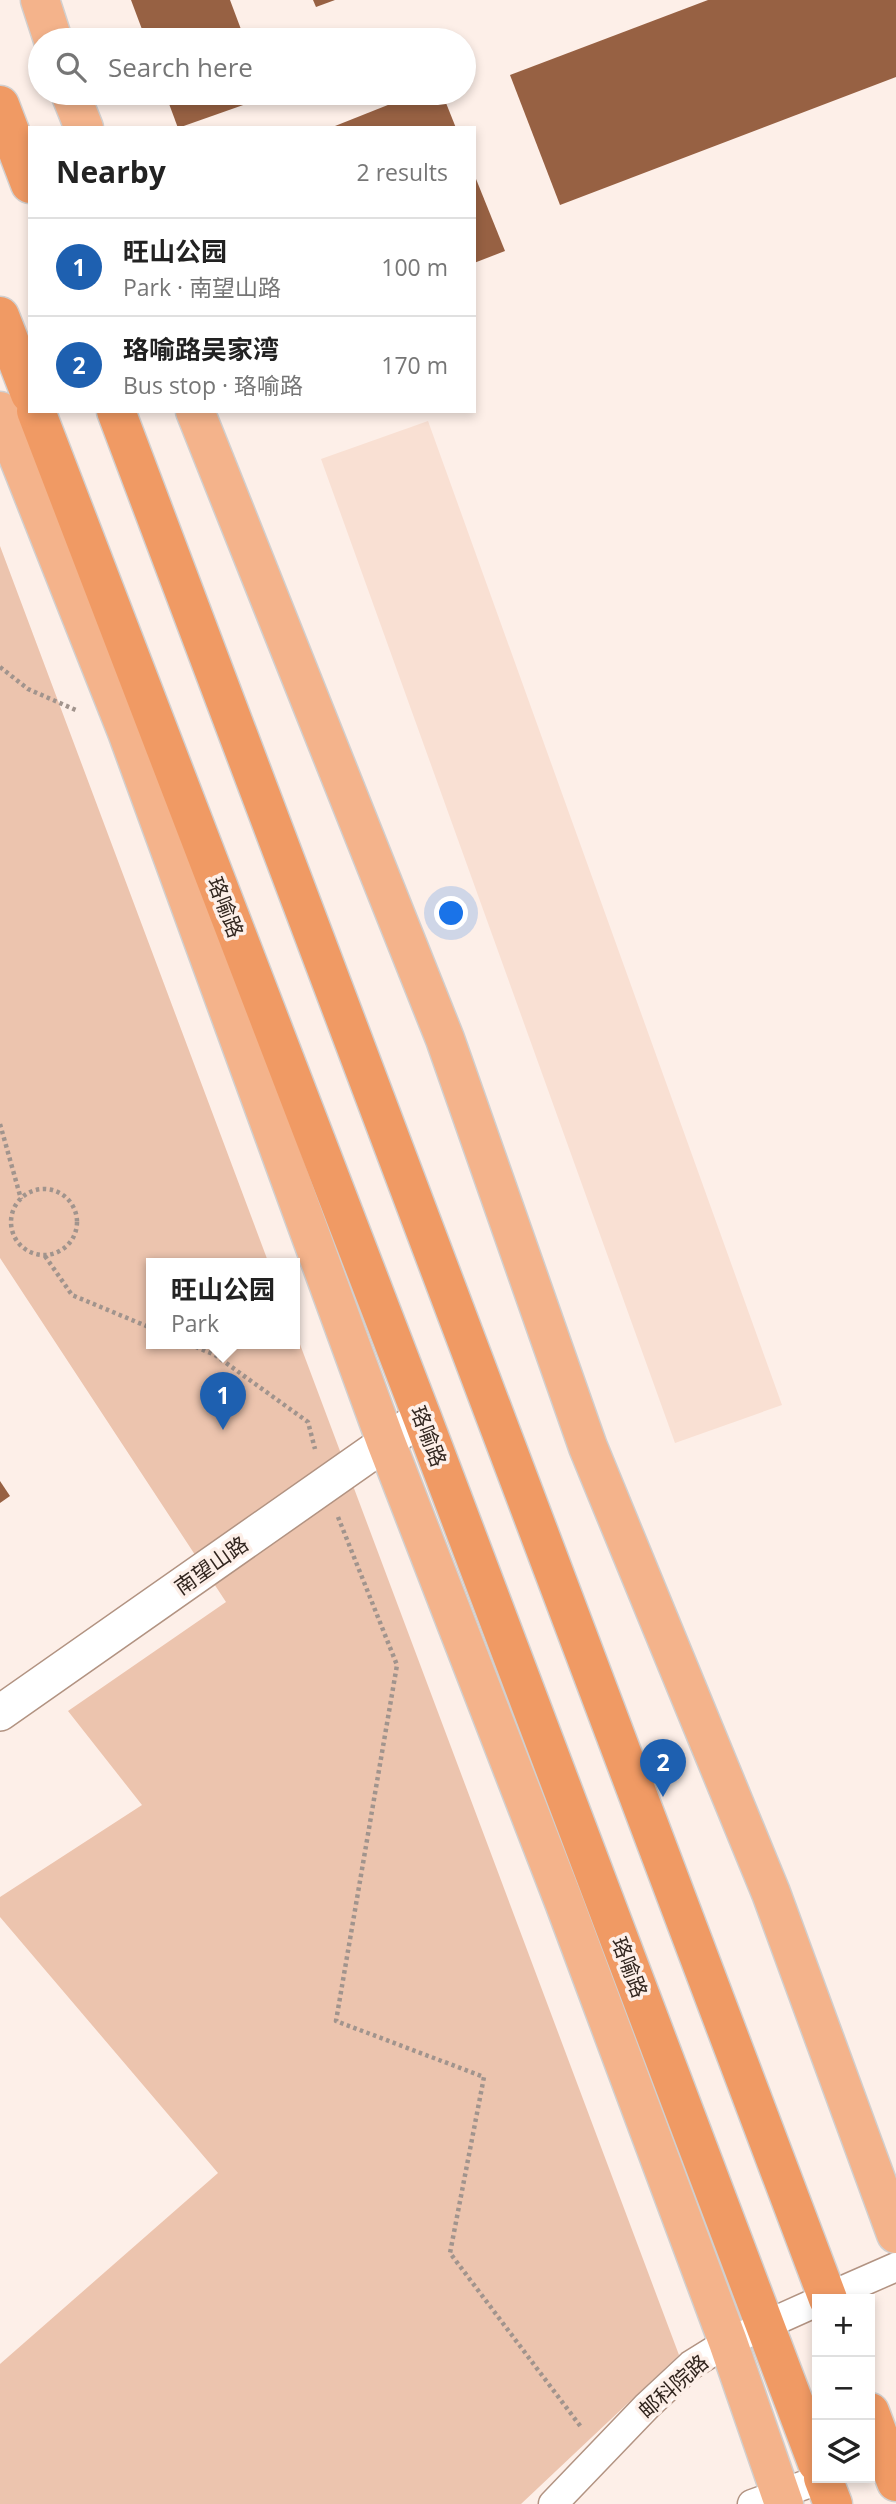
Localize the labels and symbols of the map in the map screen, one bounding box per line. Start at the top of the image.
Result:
street label: 珞喻路 [202,873,250,941]
your location [434,896,468,930]
pin: 1 [200,1372,246,1430]
street label: 珞喻路 [405,1402,453,1470]
street label: 南望山路 [169,1529,253,1601]
pin: 2 [640,1739,686,1797]
street label: 珞喻路 [606,1933,654,2001]
street label: 邮科院路 [632,2348,714,2424]

